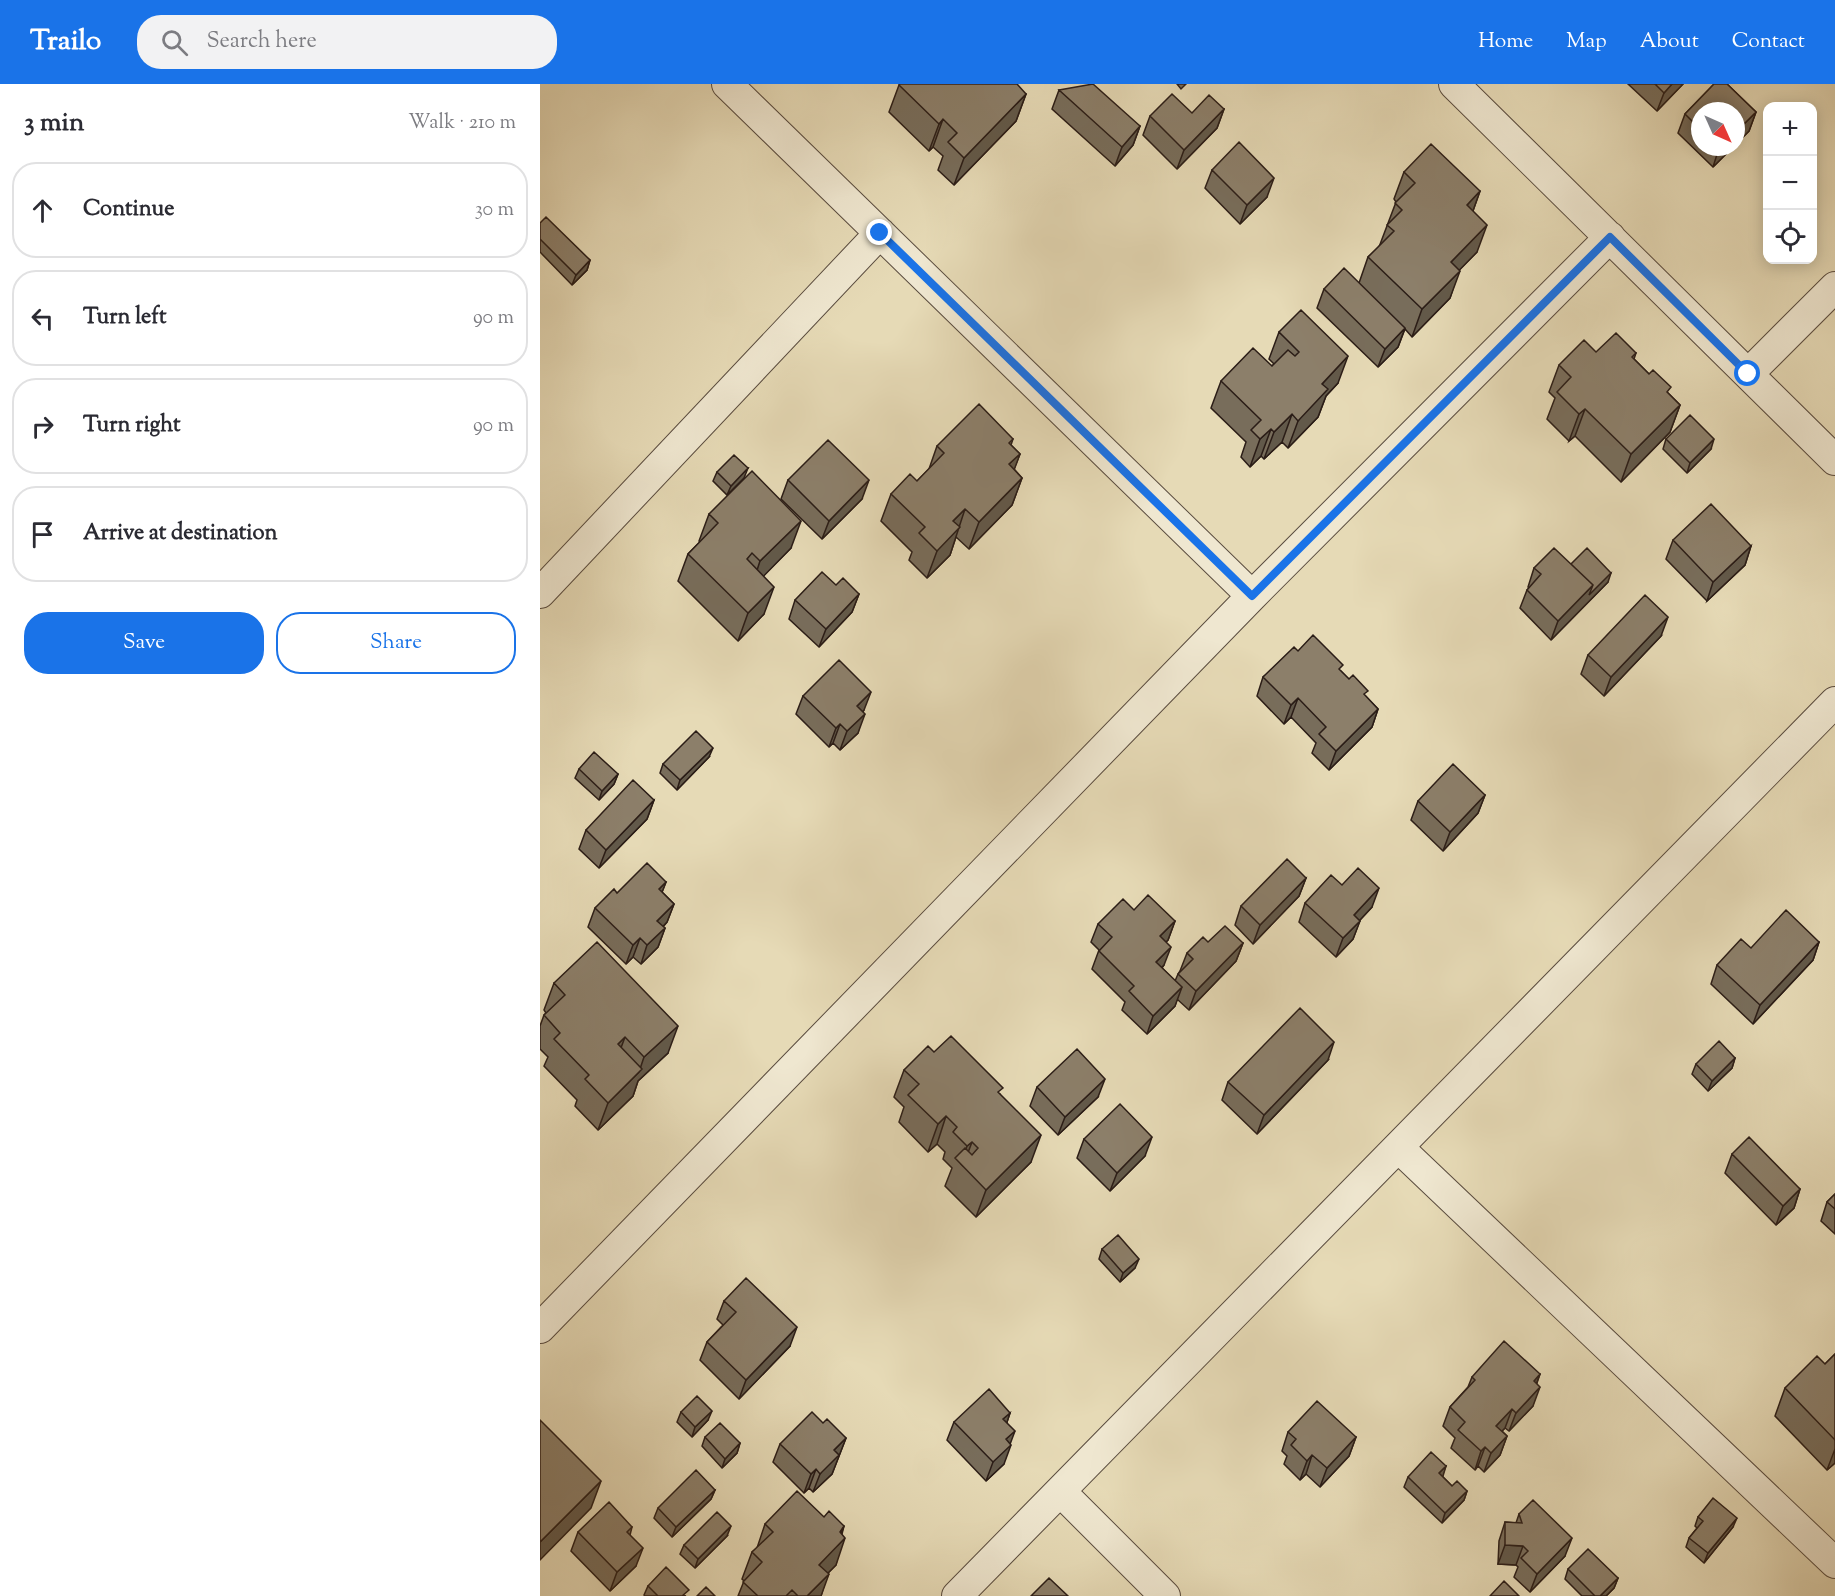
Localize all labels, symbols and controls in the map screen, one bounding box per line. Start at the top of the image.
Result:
search box [137,15,557,69]
text: Trailo [30,22,101,62]
icon: search [158,26,191,59]
text: Search here [206,26,317,58]
text: Home [1478,27,1533,57]
text: Map [1566,27,1607,57]
text: About [1640,27,1699,57]
text: Contact [1732,27,1805,57]
north arrow [1691,102,1745,156]
map controls [1763,102,1817,264]
button: + [1763,102,1817,156]
text: 3 min [24,105,84,142]
text: Walk · 210 m [408,109,516,138]
button: − [1763,156,1817,210]
icon: ahead [26,194,59,227]
text: Continue [83,194,174,226]
text: 30 m [475,196,514,225]
button: locate [1763,210,1817,264]
route end [866,219,892,245]
icon: left [26,302,59,335]
text: Turn left [83,302,166,334]
text: 90 m [473,304,514,333]
route start [1734,360,1760,386]
icon: right [26,410,59,443]
text: Turn right [83,410,180,442]
text: 90 m [473,412,514,441]
icon: arrive [26,518,59,551]
text: Arrive at destination [83,518,278,550]
button: Save [24,612,264,674]
button: Share [276,612,516,674]

